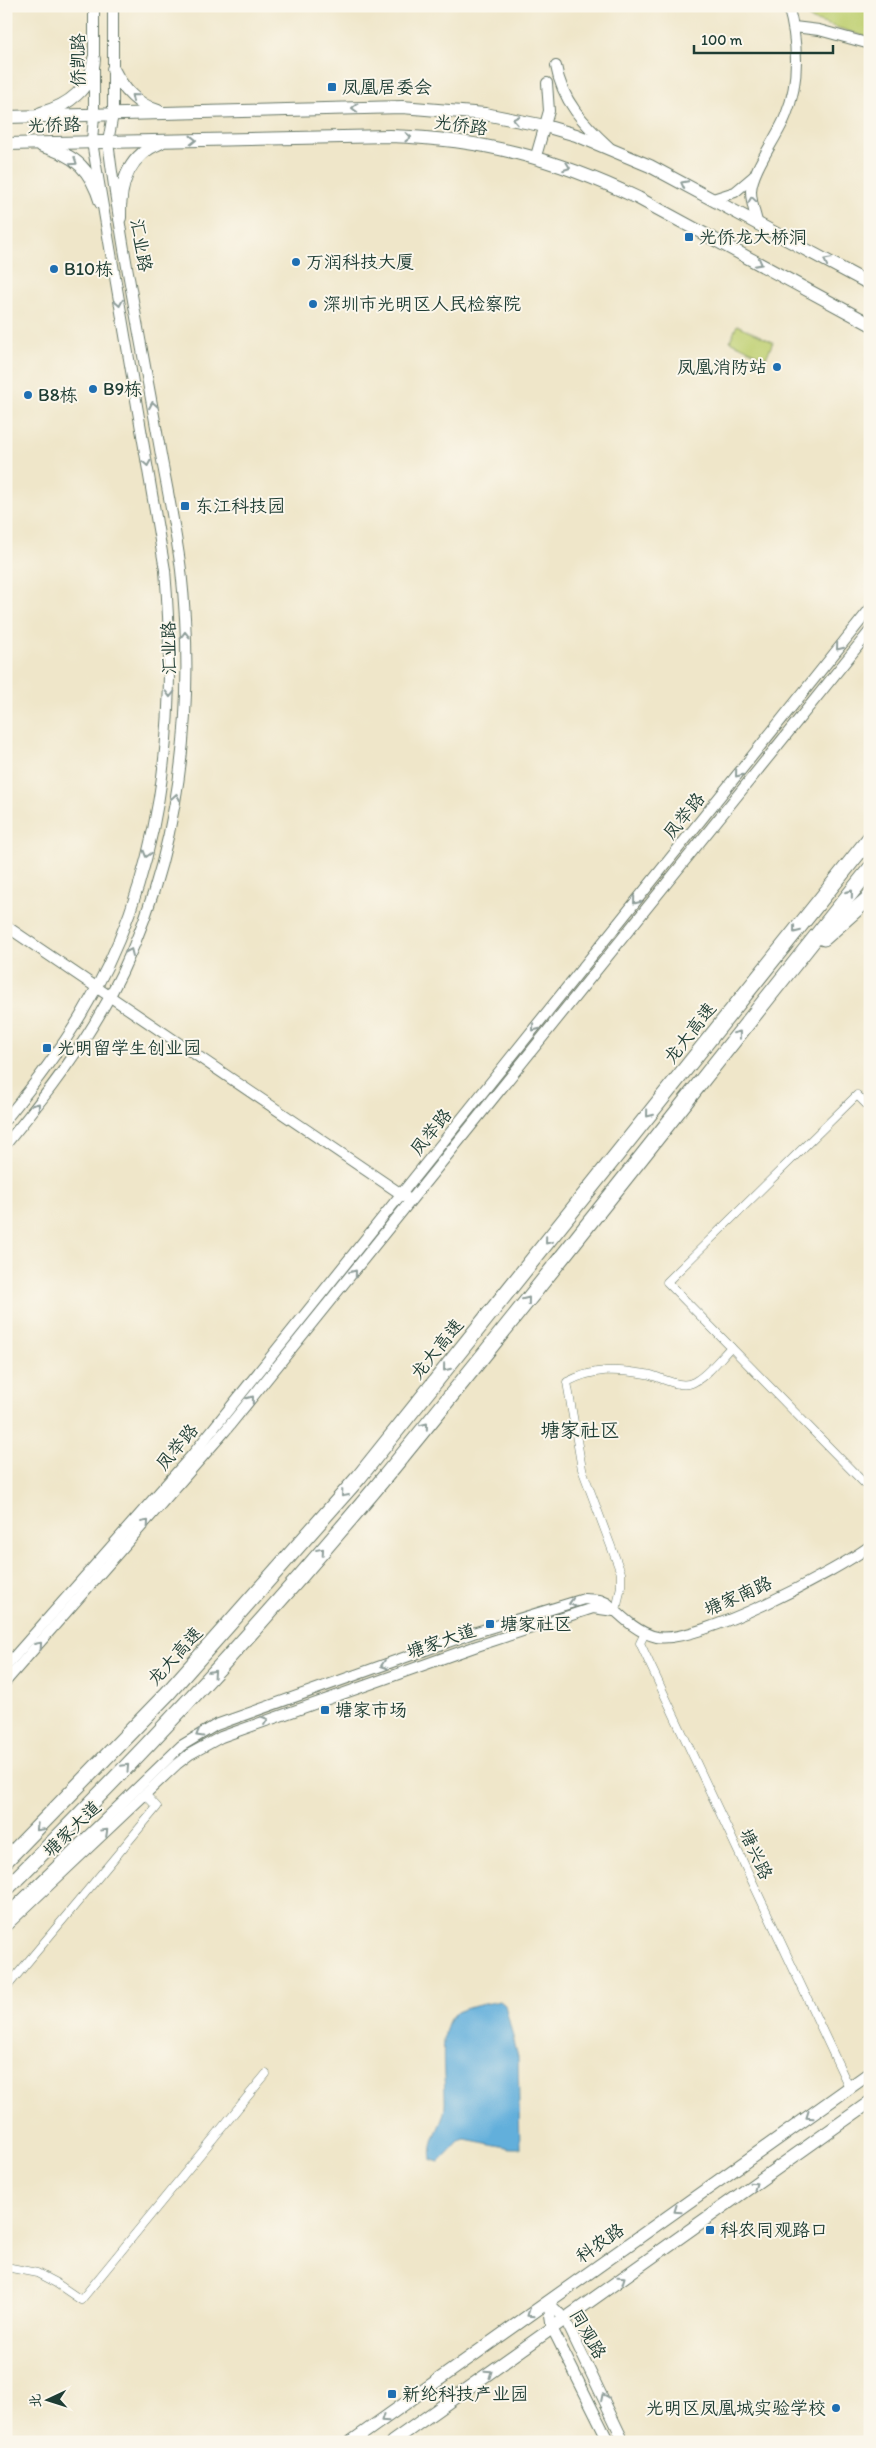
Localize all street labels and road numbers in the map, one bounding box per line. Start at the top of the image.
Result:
street label: 侨凯路 [67,33,89,87]
street label: 光侨路 [433,110,489,140]
street label: 光侨路 [27,113,81,137]
street label: 汇业路 [125,217,157,273]
street label: 汇业路 [158,621,180,675]
street label: 凤举路 [658,788,710,844]
street label: 龙大高速 [659,998,721,1068]
street label: 凤举路 [405,1104,457,1160]
street label: 龙大高速 [406,1314,468,1384]
street label: 凤举路 [151,1419,203,1475]
street label: 塘家南路 [701,1571,775,1621]
street label: 塘家大道 [403,1619,479,1663]
street label: 龙大高速 [143,1622,207,1690]
street label: 塘家大道 [38,1796,106,1862]
street label: 塘兴路 [735,1825,777,1883]
street label: 科农路 [572,2219,628,2267]
street label: 同观路 [565,2305,611,2363]

